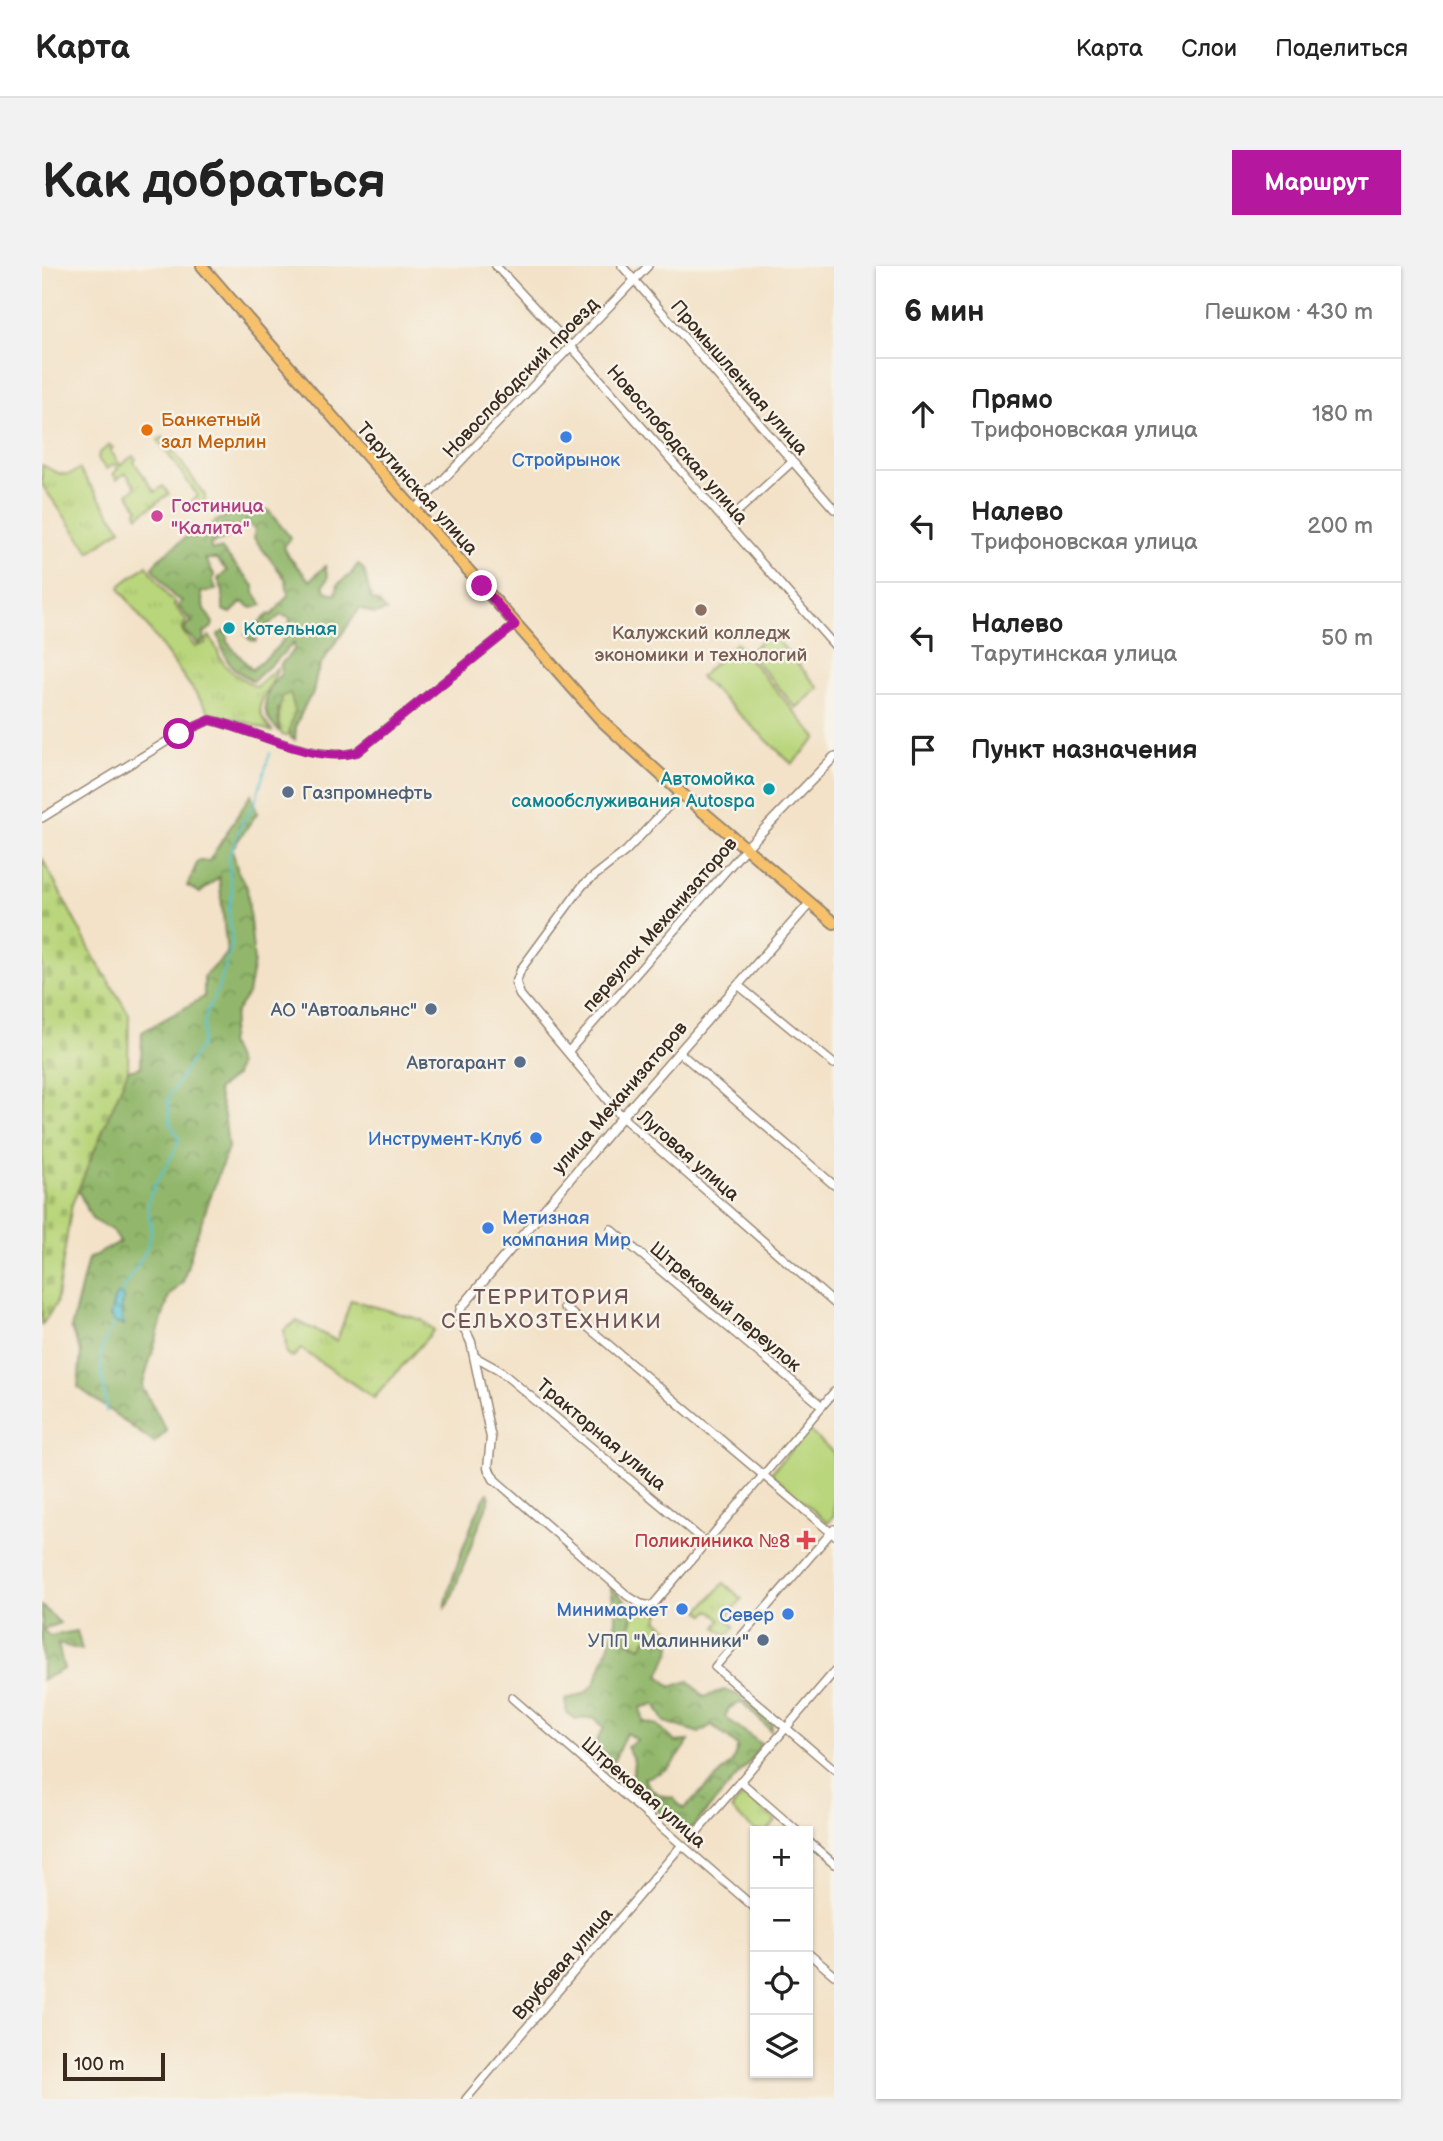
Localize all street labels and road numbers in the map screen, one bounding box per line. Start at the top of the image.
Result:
street label: Новослободский проезд [438,293,604,463]
street label: Промышленная улица [665,296,813,460]
street label: Новослободская улица [601,361,752,529]
street label: Тарутинская улица [351,418,482,560]
street label: переулок Механизаторов [578,833,742,1017]
street label: улица Механизаторов [548,1017,693,1179]
street label: Луговая улица [632,1105,744,1207]
street label: Штрековый переулок [645,1237,805,1377]
street label: Тракторная улица [531,1374,671,1496]
street label: Штрековая улица [576,1733,710,1854]
street label: Врубовая улица [508,1903,618,2025]

